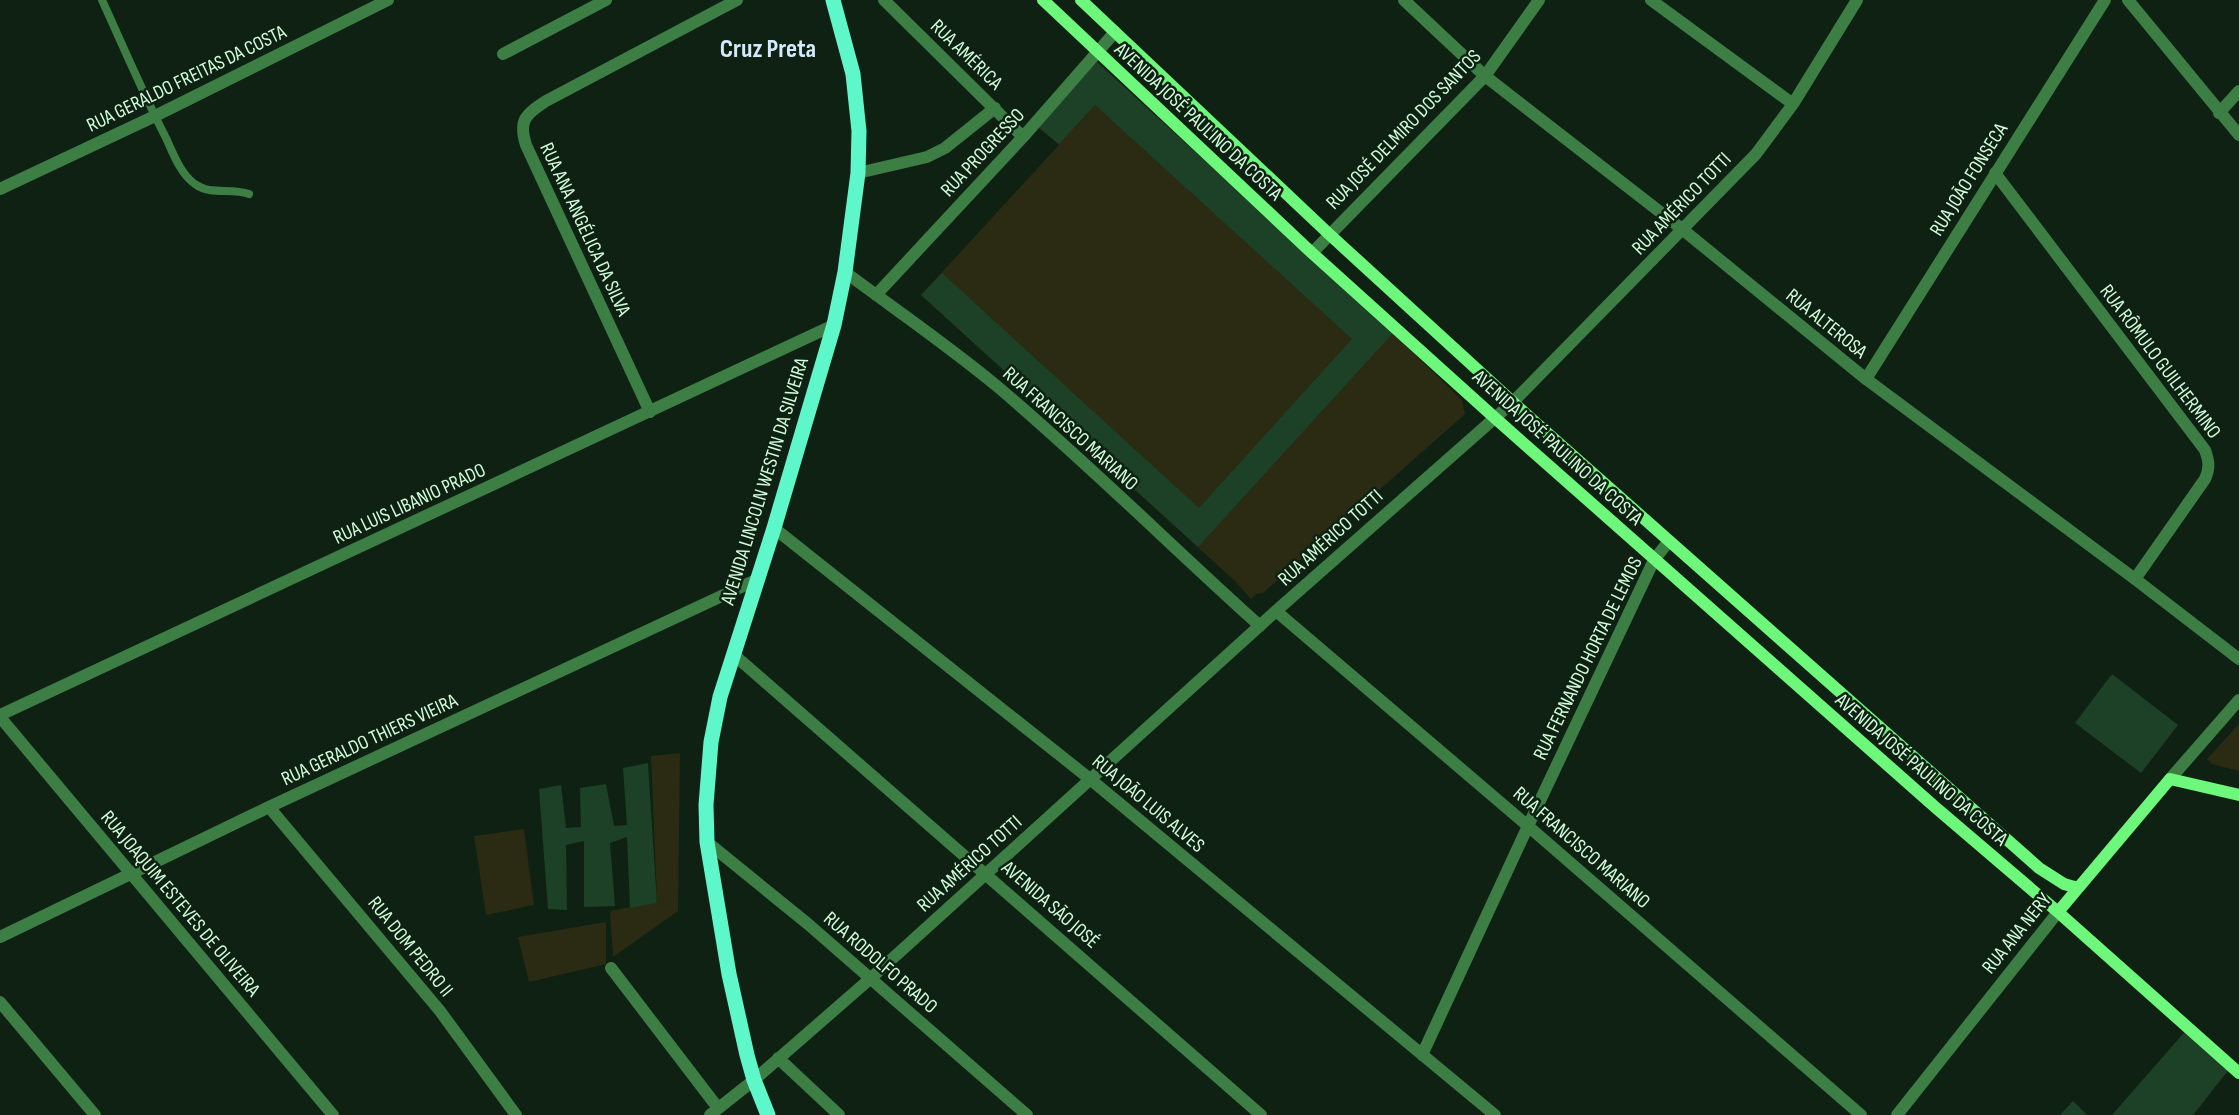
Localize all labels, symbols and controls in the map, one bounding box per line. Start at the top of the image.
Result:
street label: RUA AMÉRICA [925,15,1008,95]
street label: RUA GERALDO FREITAS DA COSTA [83,20,290,138]
district label: Cruz Preta [720,34,816,65]
street label: AVENIDA JOSÉ PAULINO DA COSTA [1109,37,1287,206]
street label: RUA JOSÉ DELMIRO DOS SANTOS [1321,45,1486,215]
street label: RUA PROGRESSO [936,103,1030,202]
street label: RUA JOÃO FONSECA [1925,118,2013,240]
street label: RUA ANA ANGÉLICA DA SILVA [534,139,636,320]
street label: RUA AMÉRICO TOTTI [1627,148,1737,260]
street label: RUA RÔMULO GUILHERMINO [2095,280,2226,443]
street label: RUA ALTEROSA [1781,284,1872,364]
street label: AVENIDA LINCOLN WESTIN DA SILVEIRA [716,354,814,609]
street label: RUA FRANCISCO MARIANO [998,362,1143,496]
street label: AVENIDA JOSÉ PAULINO DA COSTA [1467,364,1648,531]
street label: RUA LUIS LIBANIO PRADO [329,458,489,550]
street label: RUA AMÉRICO TOTTI [1273,484,1388,591]
street label: RUA FERNANDO HORTA DE LEMOS [1528,553,1648,764]
street label: RUA GERALDO THIERS VIEIRA [278,688,462,791]
street label: AVENIDA JOSÉ PAULINO DA COSTA [1830,688,2013,851]
street label: RUA JOÃO LUIS ALVES [1087,750,1209,858]
street label: RUA FRANCISCO MARIANO [1508,782,1655,914]
street label: RUA JOAQUIM ESTEVES DE OLIVEIRA [95,806,265,1002]
street label: RUA AMÉRICO TOTTI [912,810,1027,917]
street label: AVENIDA SÃO JOSÉ [996,855,1104,954]
street label: RUA ANA NERY [1977,888,2057,979]
street label: RUA DOM PEDRO II [362,892,458,1002]
street label: RUA RODOLFO PRADO [818,907,942,1019]

